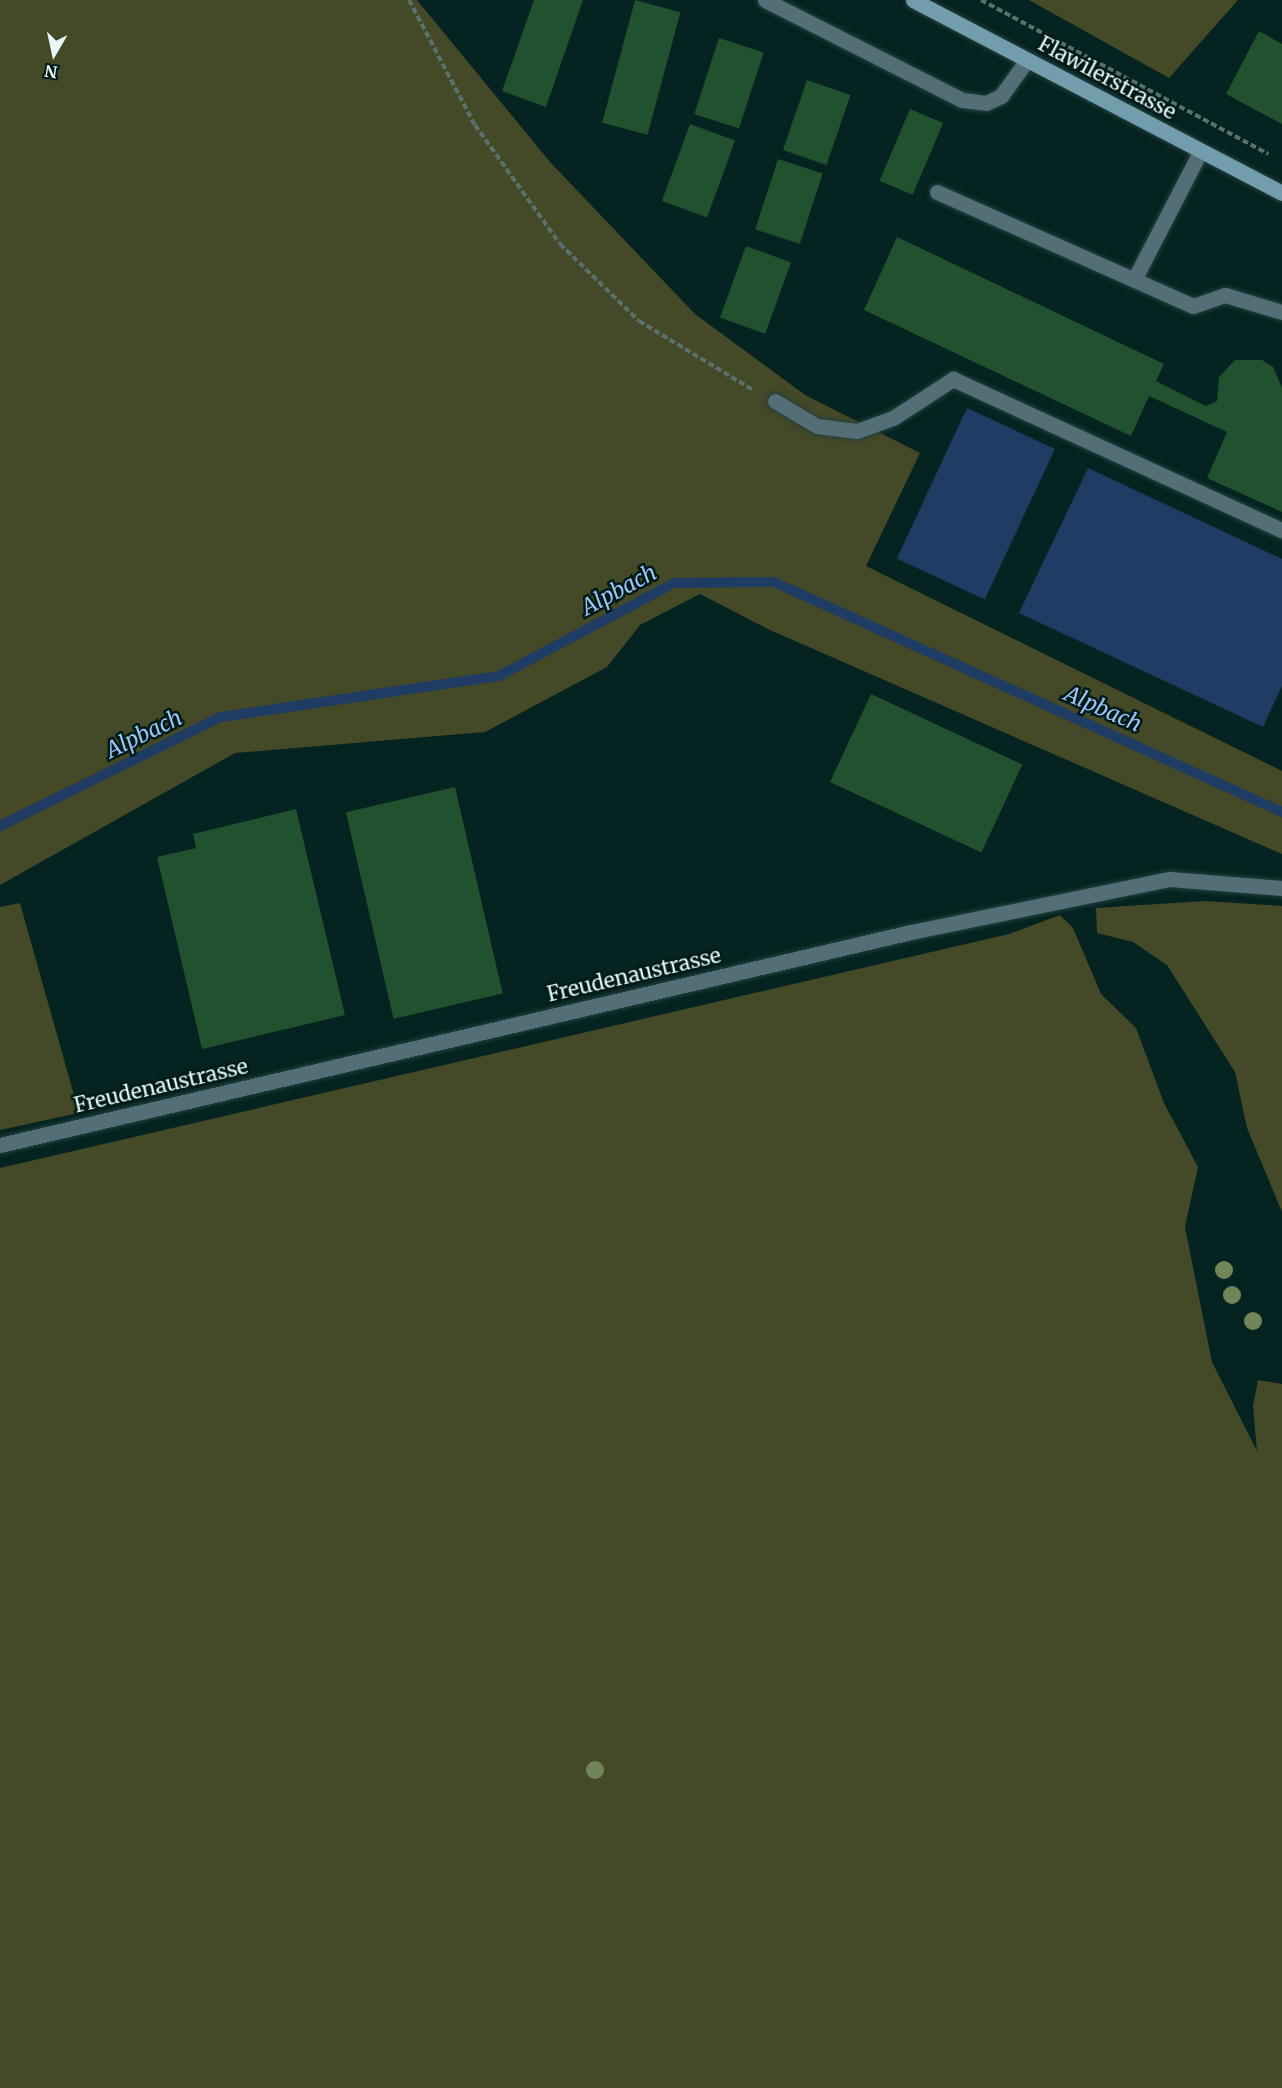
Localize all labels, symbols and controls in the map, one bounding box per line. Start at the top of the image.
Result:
north arrow [24,24,84,84]
street label: Flawilerstrasse [1034,31,1180,125]
text: N [43,61,59,83]
water label: Alpbach [577,559,661,621]
water label: Alpbach [1060,680,1146,738]
water label: Alpbach [102,704,186,764]
street label: Freudenaustrasse [545,943,723,1007]
street label: Freudenaustrasse [72,1054,250,1118]

